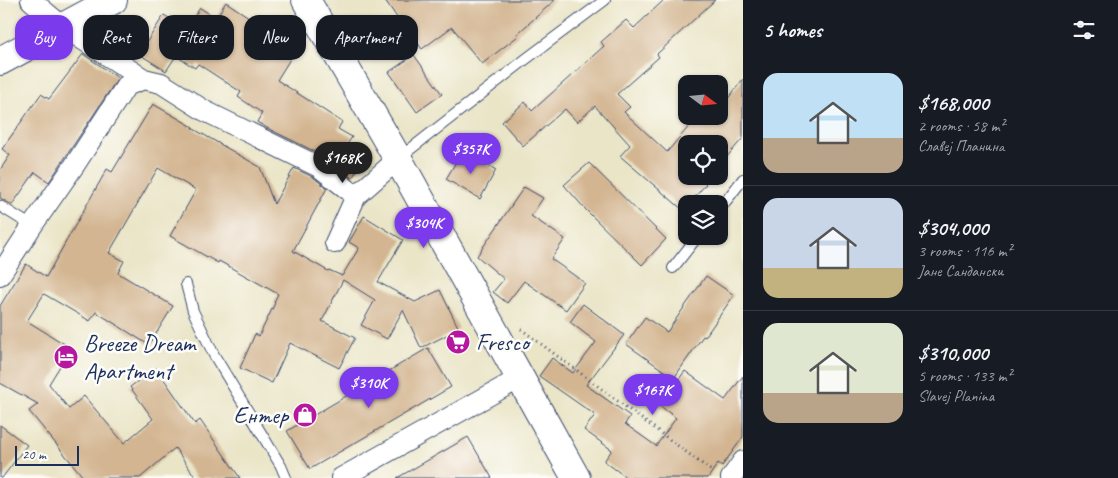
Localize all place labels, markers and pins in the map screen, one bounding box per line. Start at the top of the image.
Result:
pin: $357K [436,132,506,175]
pin: $168K [308,142,378,184]
pin: $304K [389,206,459,249]
place label: Fresco [476,327,531,357]
place label: Breeze Dream Apartment [84,328,198,386]
supermarket icon: Fresco [445,329,471,355]
hotel icon: Breeze Dream Apartment [53,344,79,370]
pin: $310K [334,366,404,409]
pin: $167K [618,374,688,416]
place label: Ентер [233,400,290,430]
shop icon: Ентер [292,402,318,428]

